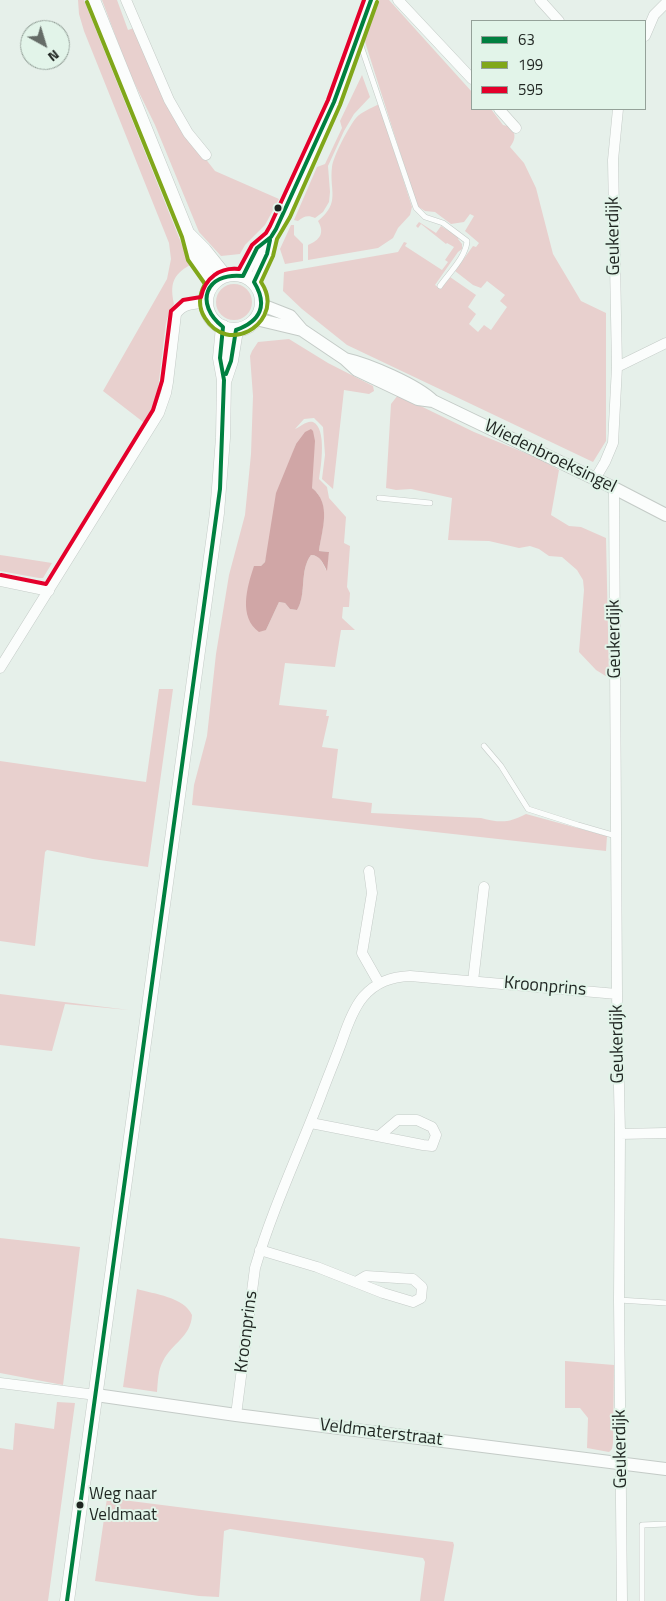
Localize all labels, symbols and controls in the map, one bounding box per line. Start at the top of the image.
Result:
north arrow [20,20,70,70]
legend [471,20,646,110]
text: 63 [518,28,535,51]
text: N [44,45,65,67]
text: 199 [518,53,543,76]
text: 595 [518,78,543,101]
street label: Geukerdijk [603,196,625,276]
unlabelled marker [273,203,283,213]
street label: Wiedenbroeksingel [480,416,620,498]
street label: Geukerdijk [604,599,626,679]
street label: Kroonprins [503,973,587,1001]
street label: Geukerdijk [607,1004,629,1084]
street label: Kroonprins [231,1290,263,1374]
street label: Geukerdijk [610,1409,632,1489]
street label: Veldmaterstraat [318,1415,444,1451]
place label: Weg naar Veldmaat [89,1485,157,1525]
marker: Weg naar Veldmaat [75,1500,85,1510]

